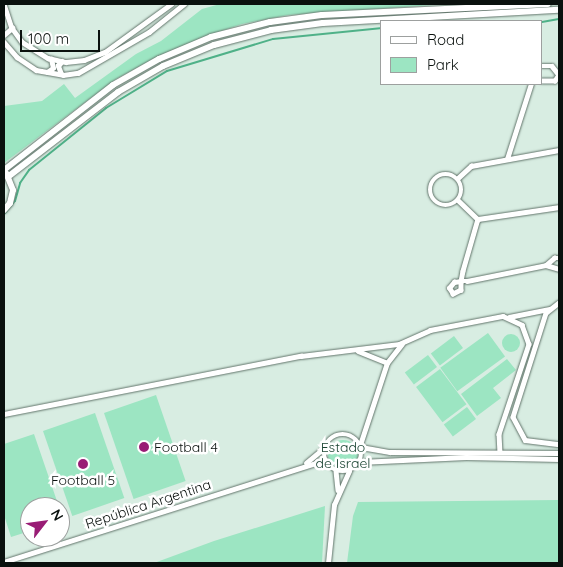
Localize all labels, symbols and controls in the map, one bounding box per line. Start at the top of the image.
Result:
scale bar [22,20,102,52]
legend [380,20,543,85]
text: 100 m [28,29,69,48]
text: Road [427,30,464,49]
text: Park [427,55,459,74]
place label: Football 4 [154,439,218,455]
park label: Estado de Israel [315,439,371,472]
marker: Football 4 [138,441,150,453]
marker: Football 5 [77,458,89,470]
place label: Football 5 [51,472,115,488]
street label: República Argentina [83,476,213,532]
north arrow [20,497,70,547]
text: N [47,506,67,524]

